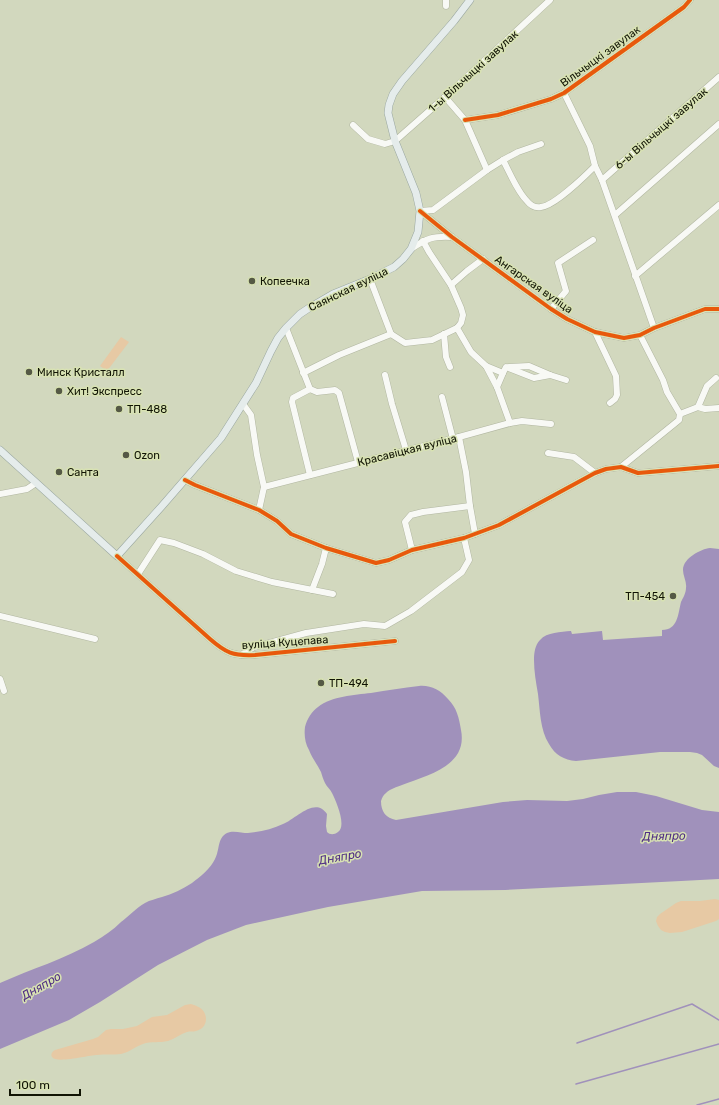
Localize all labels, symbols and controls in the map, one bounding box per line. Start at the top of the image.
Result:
street label: Вільчыцкі завулак [558,23,643,90]
street label: 1-ы Вільчыцкі завулак [426,28,521,115]
street label: 6-ы Вільчыцкі завулак [612,85,710,172]
street label: Ангарская вуліца [492,253,575,316]
street label: Саянская вуліца [306,265,390,314]
place label: Копеечка [260,275,310,288]
marker: Копеечка [247,276,257,286]
place label: Минск Кристалл [37,366,125,379]
marker: Минск Кристалл [24,367,34,377]
place label: Хит! Экспресс [67,385,142,398]
marker: Хит! Экспресс [54,386,64,396]
place label: ТП-488 [127,403,167,416]
marker: ТП-488 [114,404,124,414]
street label: Красавіцкая вуліца [356,432,458,469]
place label: Ozon [134,449,160,462]
marker: Ozon [121,450,131,460]
place label: Санта [67,466,99,479]
marker: Санта [54,467,64,477]
place label: ТП-454 [625,590,665,603]
marker: ТП-454 [668,591,678,601]
street label: вуліца Куцепава [241,633,329,652]
place label: ТП-494 [329,677,369,690]
marker: ТП-494 [316,678,326,688]
water label: Дняпро [641,829,686,843]
water label: Дняпро [316,846,363,868]
water label: Дняпро [18,969,63,1003]
scale bar [10,1071,80,1097]
text: 100 m [16,1078,50,1092]

